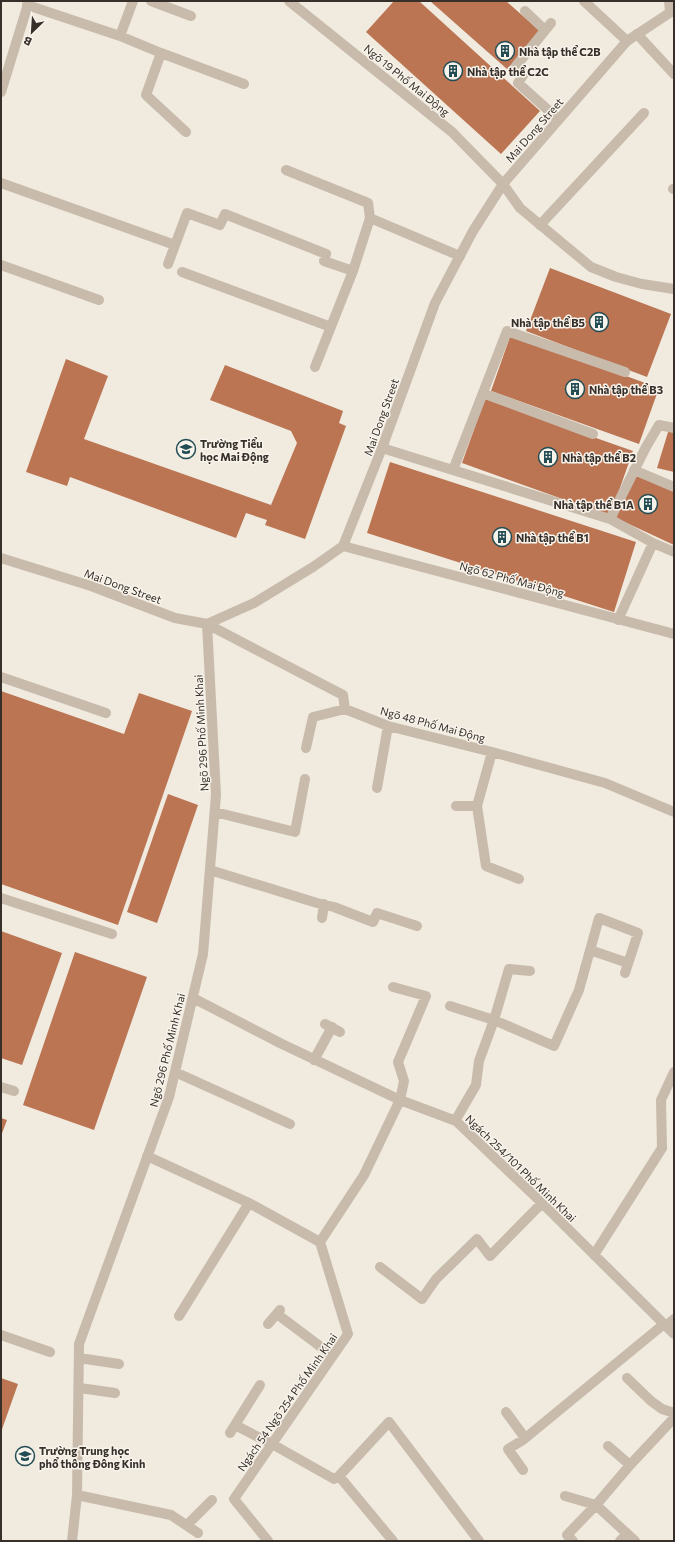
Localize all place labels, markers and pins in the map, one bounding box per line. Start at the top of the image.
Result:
building icon: Nhà tập thể C2B [494,40,516,62]
place label: Nhà tập thể C2B [519,45,600,59]
building icon: Nhà tập thể C2C [442,60,464,82]
place label: Nhà tập thể C2C [467,65,549,79]
building icon: Nhà tập thể B5 [588,311,610,333]
place label: Nhà tập thể B5 [511,316,585,330]
building icon: Nhà tập thể B3 [564,378,586,400]
place label: Nhà tập thể B3 [589,383,663,397]
place label: Trường Tiểu học Mai Động [200,437,269,464]
school or university icon: Trường Tiểu học Mai Động [175,438,197,460]
building icon: Nhà tập thể B2 [537,446,559,468]
place label: Nhà tập thể B2 [562,451,636,465]
building icon: Nhà tập thể B1A [637,493,659,515]
place label: Nhà tập thể B1A [553,498,634,512]
building icon: Nhà tập thể B1 [491,526,513,548]
place label: Nhà tập thể B1 [516,531,589,545]
place label: Trường Trung học phổ thông Đông Kinh [39,1444,145,1470]
school or university icon: Trường Trung học phổ thông Đông Kinh [14,1445,36,1467]

